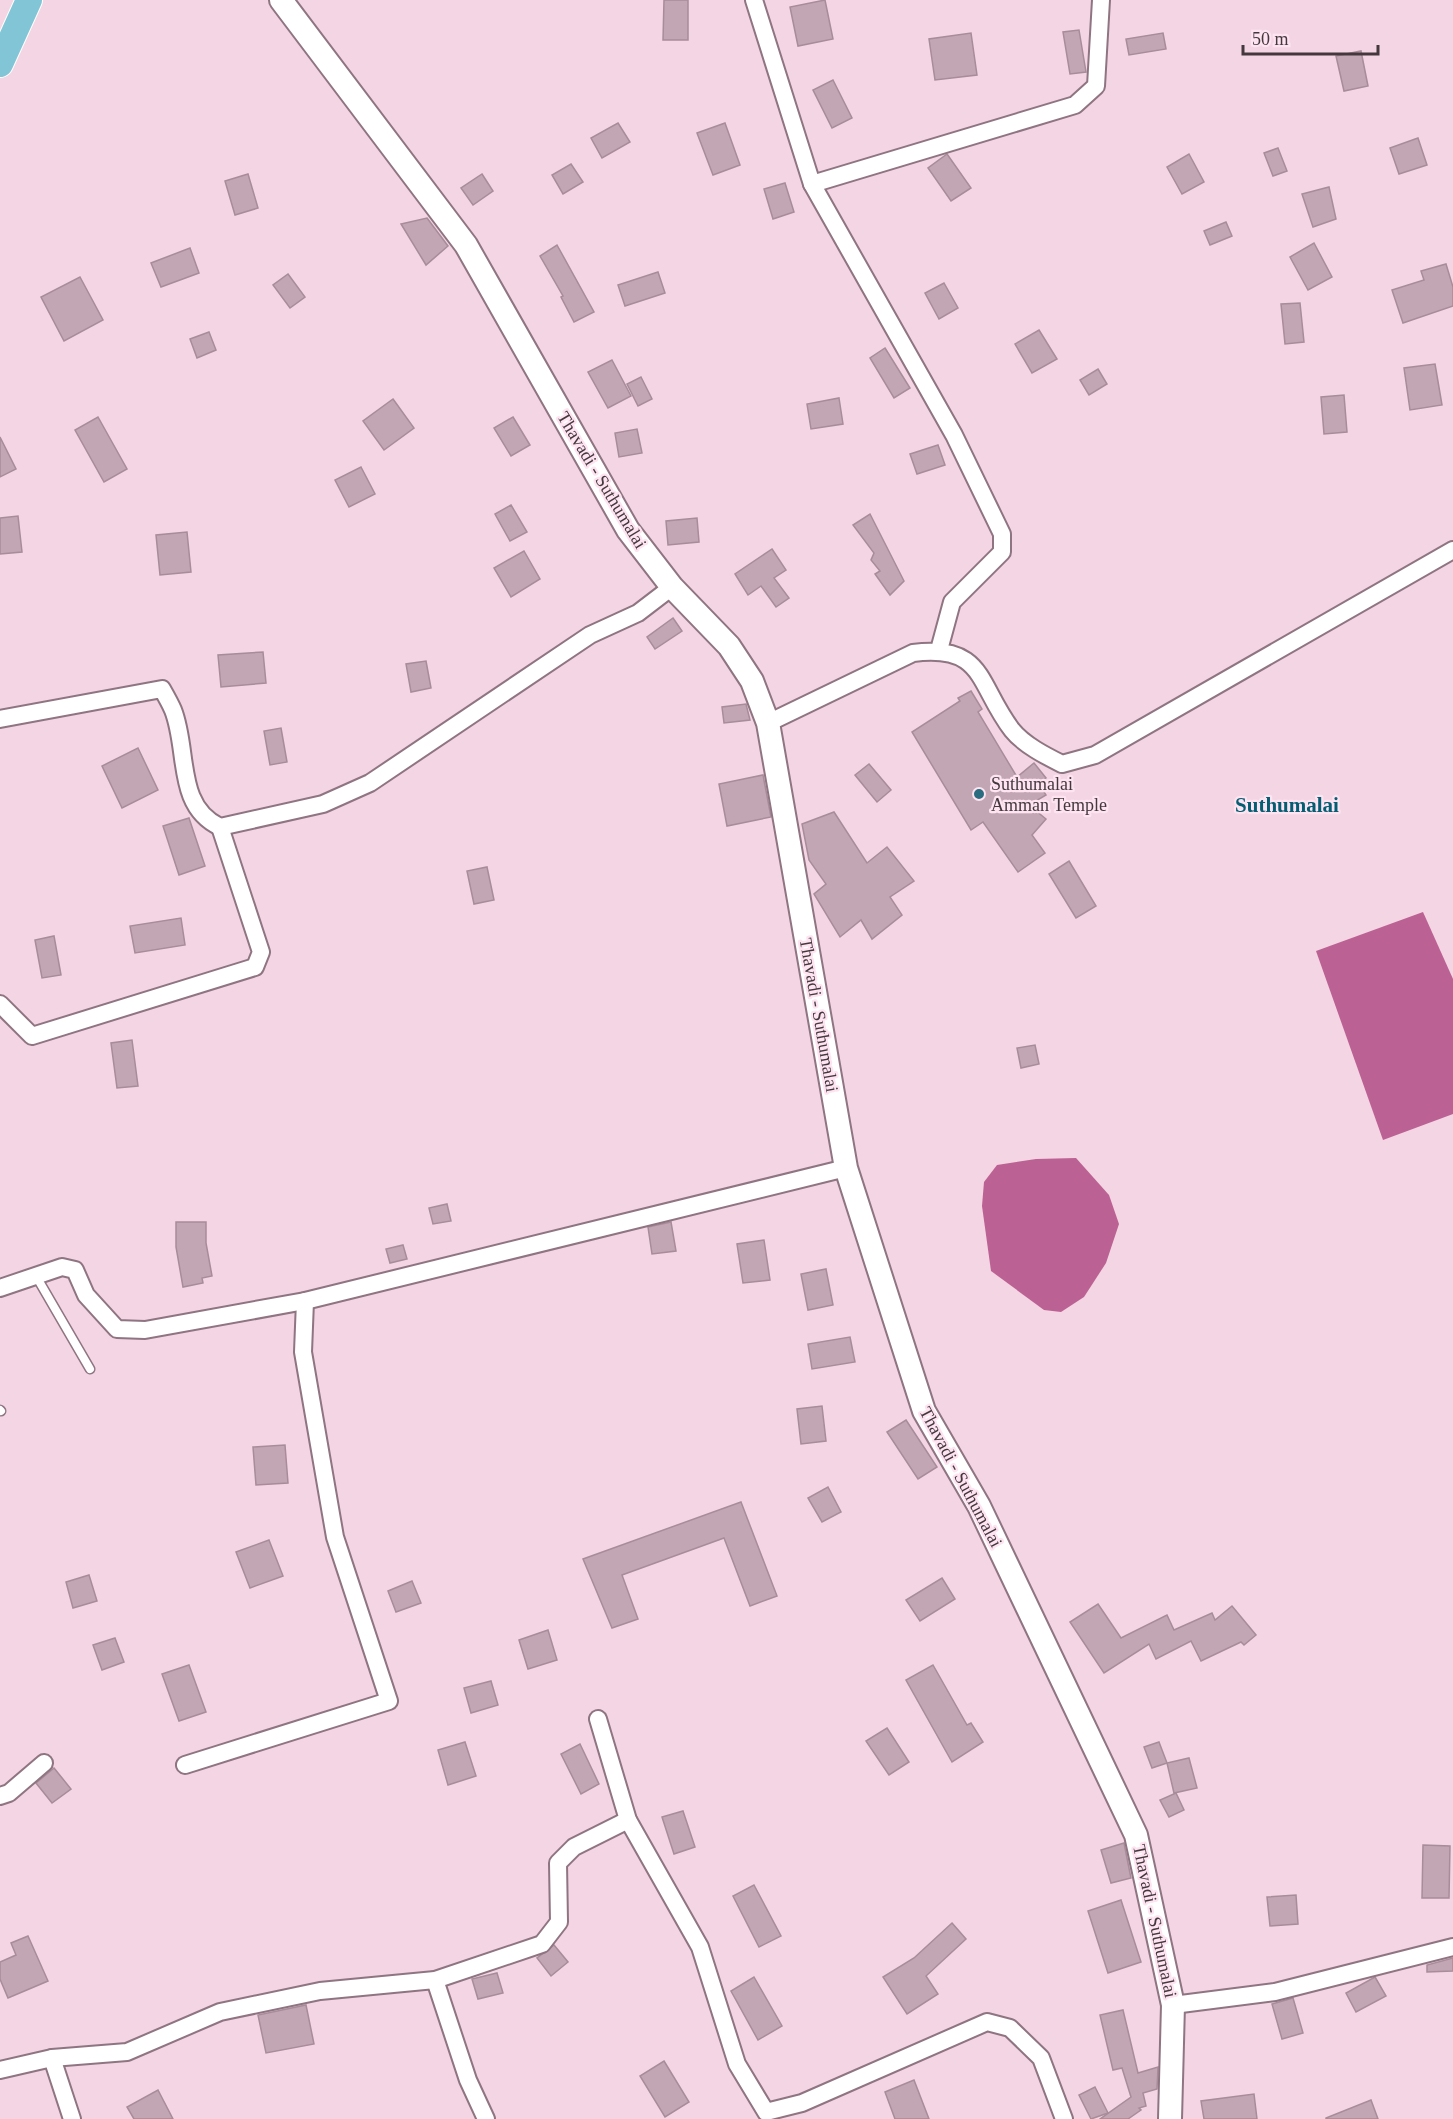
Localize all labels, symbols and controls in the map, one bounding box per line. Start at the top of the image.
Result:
scale bar [1243,18,1378,56]
text: 50 m [1252,29,1289,49]
street label: Thavadi - Suthumalai [553,408,651,552]
place label: Suthumalai Amman Temple [991,774,1107,815]
marker: Suthumalai Amman Temple [972,787,986,801]
district label: Suthumalai [1235,793,1339,817]
street label: Thavadi - Suthumalai [796,936,842,1094]
street label: Thavadi - Suthumalai [916,1403,1006,1551]
street label: Thavadi - Suthumalai [1129,1843,1181,1999]

